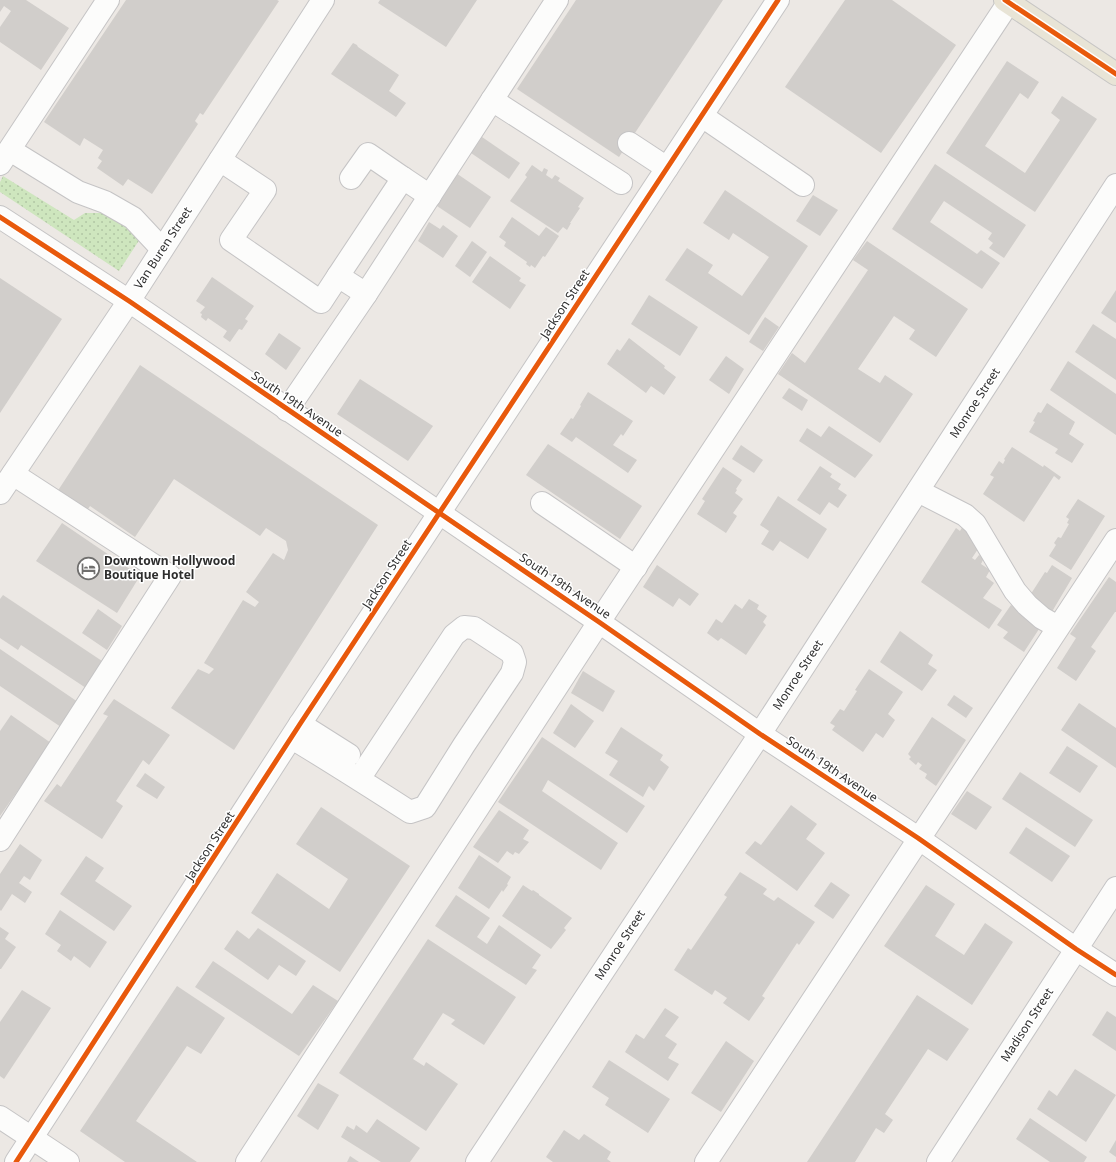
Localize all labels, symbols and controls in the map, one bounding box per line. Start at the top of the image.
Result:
street label: Van Buren Street [130,203,196,292]
street label: Jackson Street [535,265,594,342]
street label: Monroe Street [945,364,1004,441]
street label: South 19th Avenue [248,367,347,441]
street label: Jackson Street [357,535,416,612]
street label: South 19th Avenue [516,549,615,623]
place label: Downtown Hollywood Boutique Hotel [104,552,235,583]
hotel icon: Downtown Hollywood Boutique Hotel [76,555,102,581]
street label: Monroe Street [768,636,827,713]
street label: South 19th Avenue [783,732,882,806]
street label: Jackson Street [180,807,239,884]
street label: Monroe Street [590,906,649,983]
street label: Madison Street [996,984,1057,1065]

